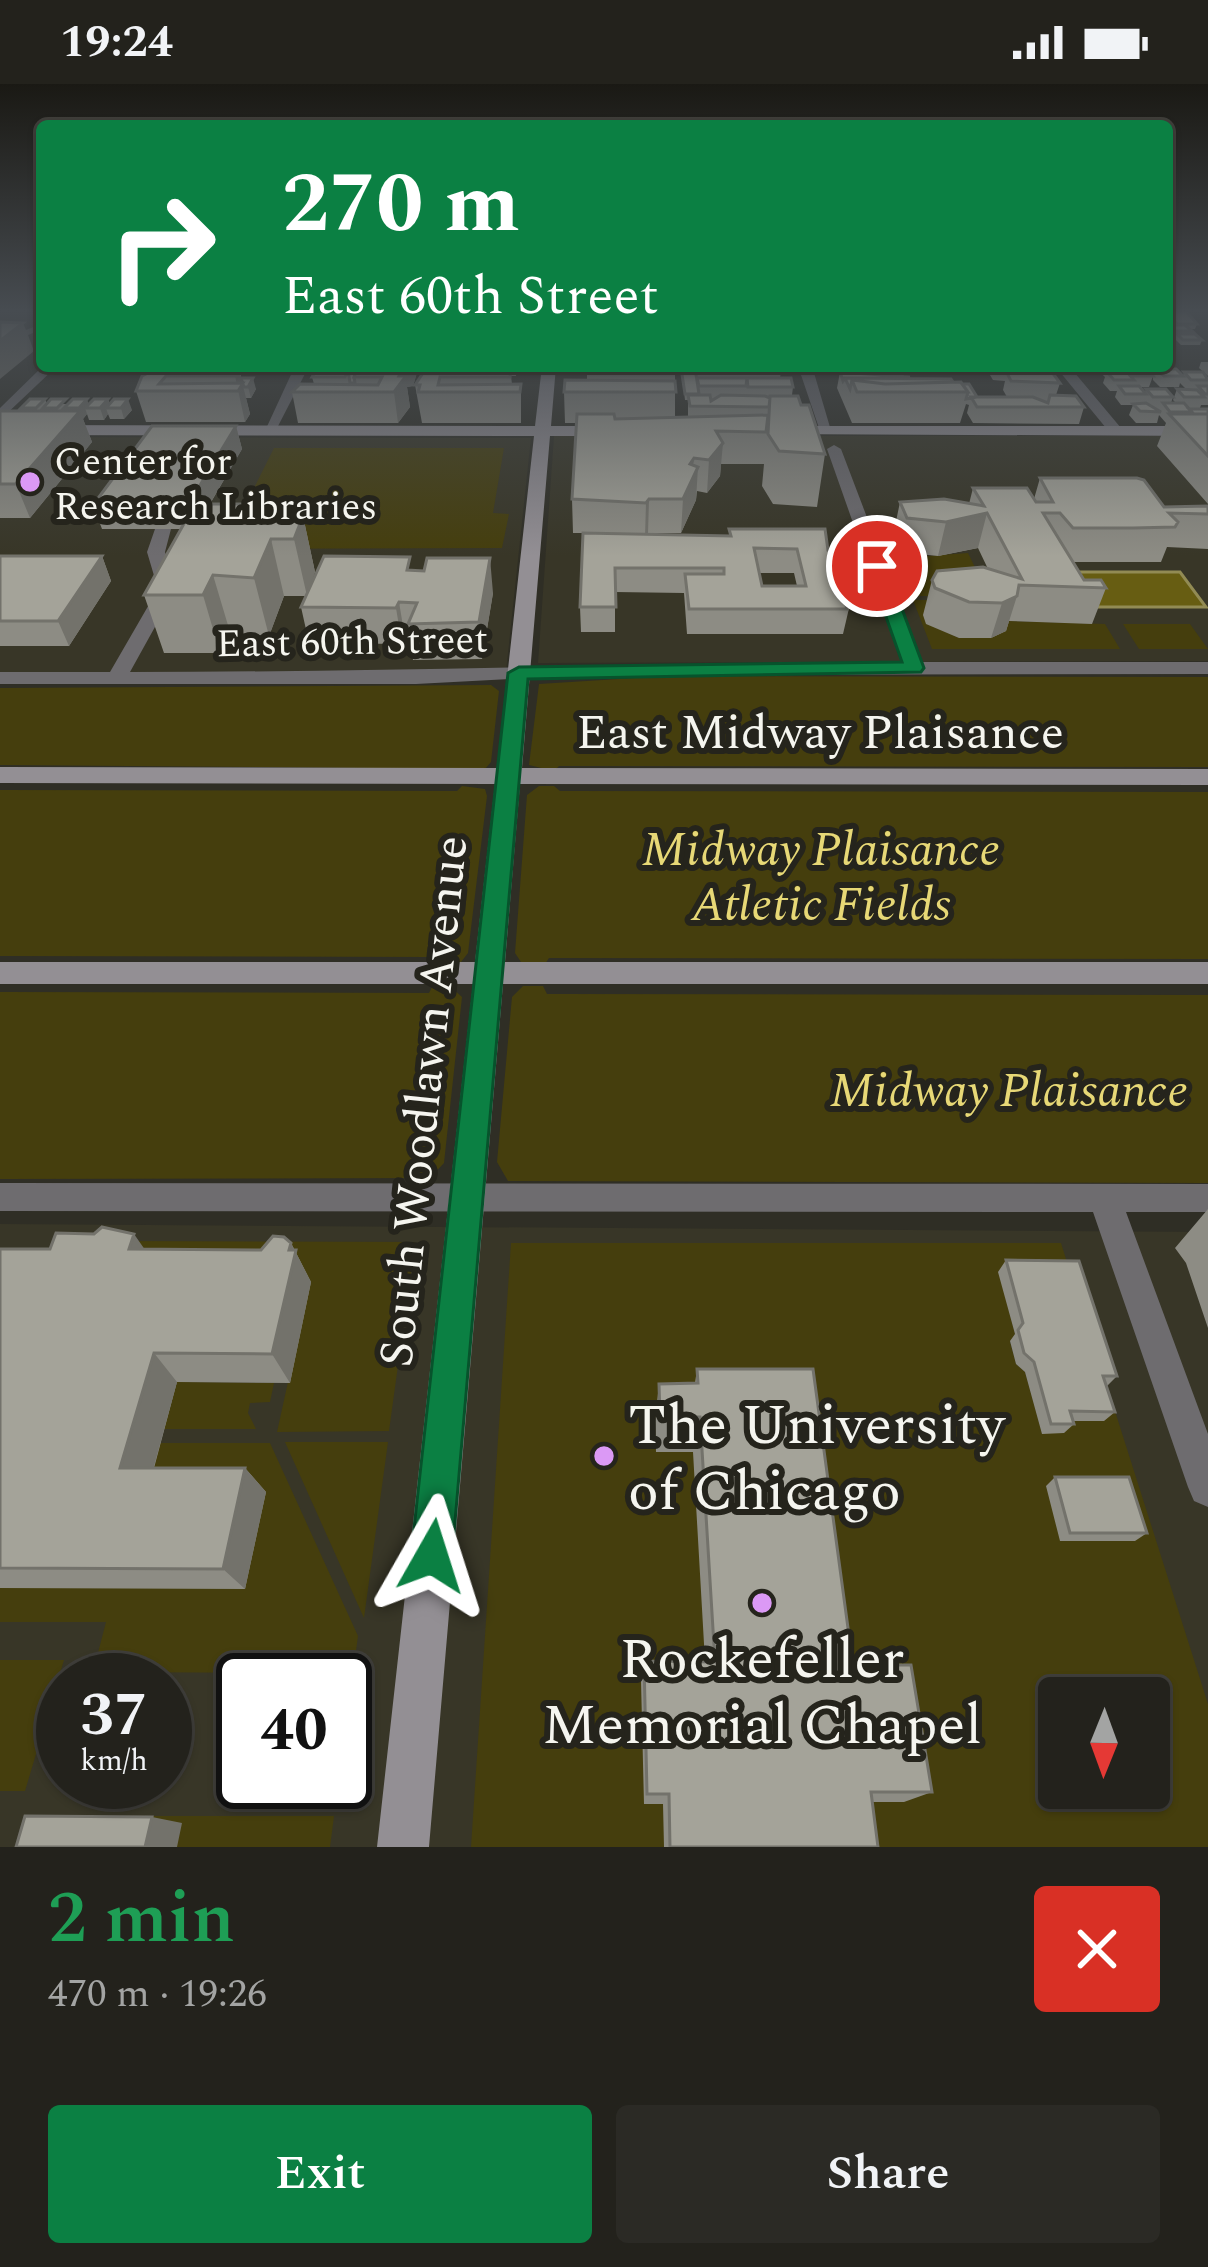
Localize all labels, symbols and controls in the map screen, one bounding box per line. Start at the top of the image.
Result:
text: 19:24 [60,8,173,77]
text: 270 m [282,141,520,269]
icon: right [84,168,240,324]
text: East 60th Street [282,256,659,338]
place label: Center for Research Libraries [54,433,377,537]
marker: Center for Research Libraries [17,469,43,495]
pin [826,515,928,617]
icon: arrive [844,533,910,599]
street label: East 60th Street [215,611,489,674]
street label: East Midway Plaisance [576,697,1064,770]
park label: Midway Plaisance Atletic Fields [642,814,1000,942]
street label: South Woodlawn Avenue [360,832,489,1370]
park label: Midway Plaisance [830,1055,1188,1128]
place label: The University of Chicago [628,1383,1006,1535]
marker: The University of Chicago [591,1443,617,1469]
position arrow [369,1493,495,1619]
marker: Rockefeller Memorial Chapel [749,1590,775,1616]
place label: Rockefeller Memorial Chapel [542,1617,982,1769]
speed limit sign: 40 [216,1653,372,1809]
text: 37 [80,1670,148,1762]
north arrow [1038,1677,1170,1809]
map controls [1038,1677,1170,1809]
text: km/h [80,1738,148,1784]
text: 2 min [48,1865,235,1974]
button: close [1034,1886,1160,2012]
text: 470 m · 19:26 [48,1965,267,2024]
button: Exit [48,2105,592,2243]
button: Share [616,2105,1160,2243]

